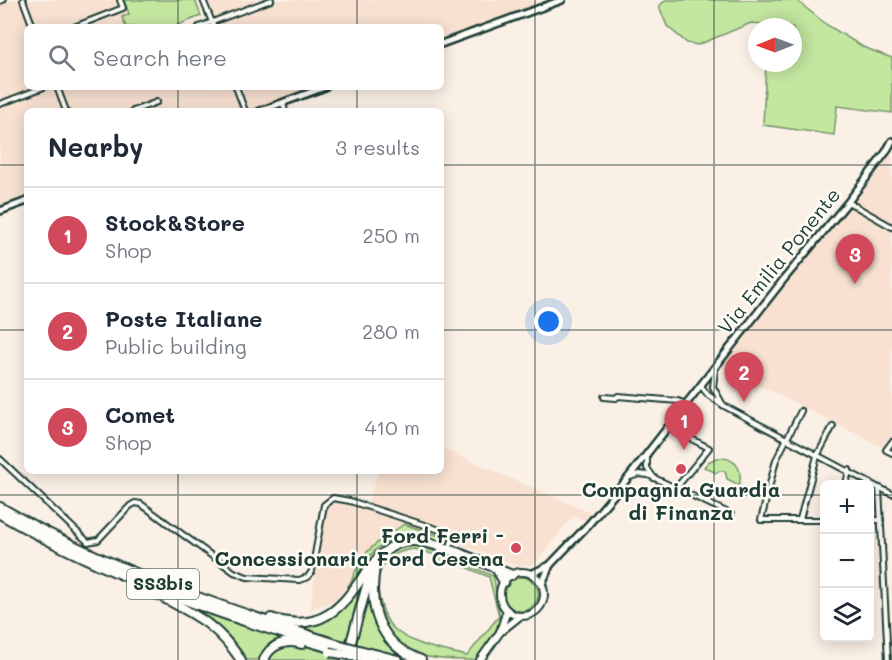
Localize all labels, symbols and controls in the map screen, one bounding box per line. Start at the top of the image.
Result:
north arrow [748,18,802,72]
search box [24,24,444,90]
icon: search [45,41,78,74]
text: Search here [93,43,227,72]
text: Nearby [48,130,143,164]
text: 3 results [335,134,420,160]
street label: Via Emilia Ponente [711,182,845,339]
text: Stock&Store [105,208,245,237]
text: 1 [63,222,72,248]
text: 250 m [363,222,420,248]
pin: 3 [836,234,874,284]
text: Shop [105,237,152,263]
text: Poste Italiane [105,304,262,333]
your location [534,307,563,336]
text: 2 [62,318,73,344]
text: 280 m [362,318,420,344]
text: Public building [105,333,247,359]
pin: 2 [724,352,764,402]
text: Comet [105,400,175,429]
pin: 1 [664,400,704,450]
text: 3 [62,414,74,440]
text: 410 m [365,414,420,440]
text: Shop [105,429,152,455]
marker: Compagnia Guardia di Finanza [674,462,688,476]
place label: Compagnia Guardia di Finanza [582,476,780,525]
map controls [820,480,874,642]
button: + [820,480,874,534]
place label: Ford Ferri - Concessionaria Ford Cesena [214,522,504,571]
button: − [820,534,874,588]
marker: Ford Ferri - Concessionaria Ford Cesena [509,541,523,555]
road number: SS3bis [127,569,199,599]
button: layers [820,588,874,642]

